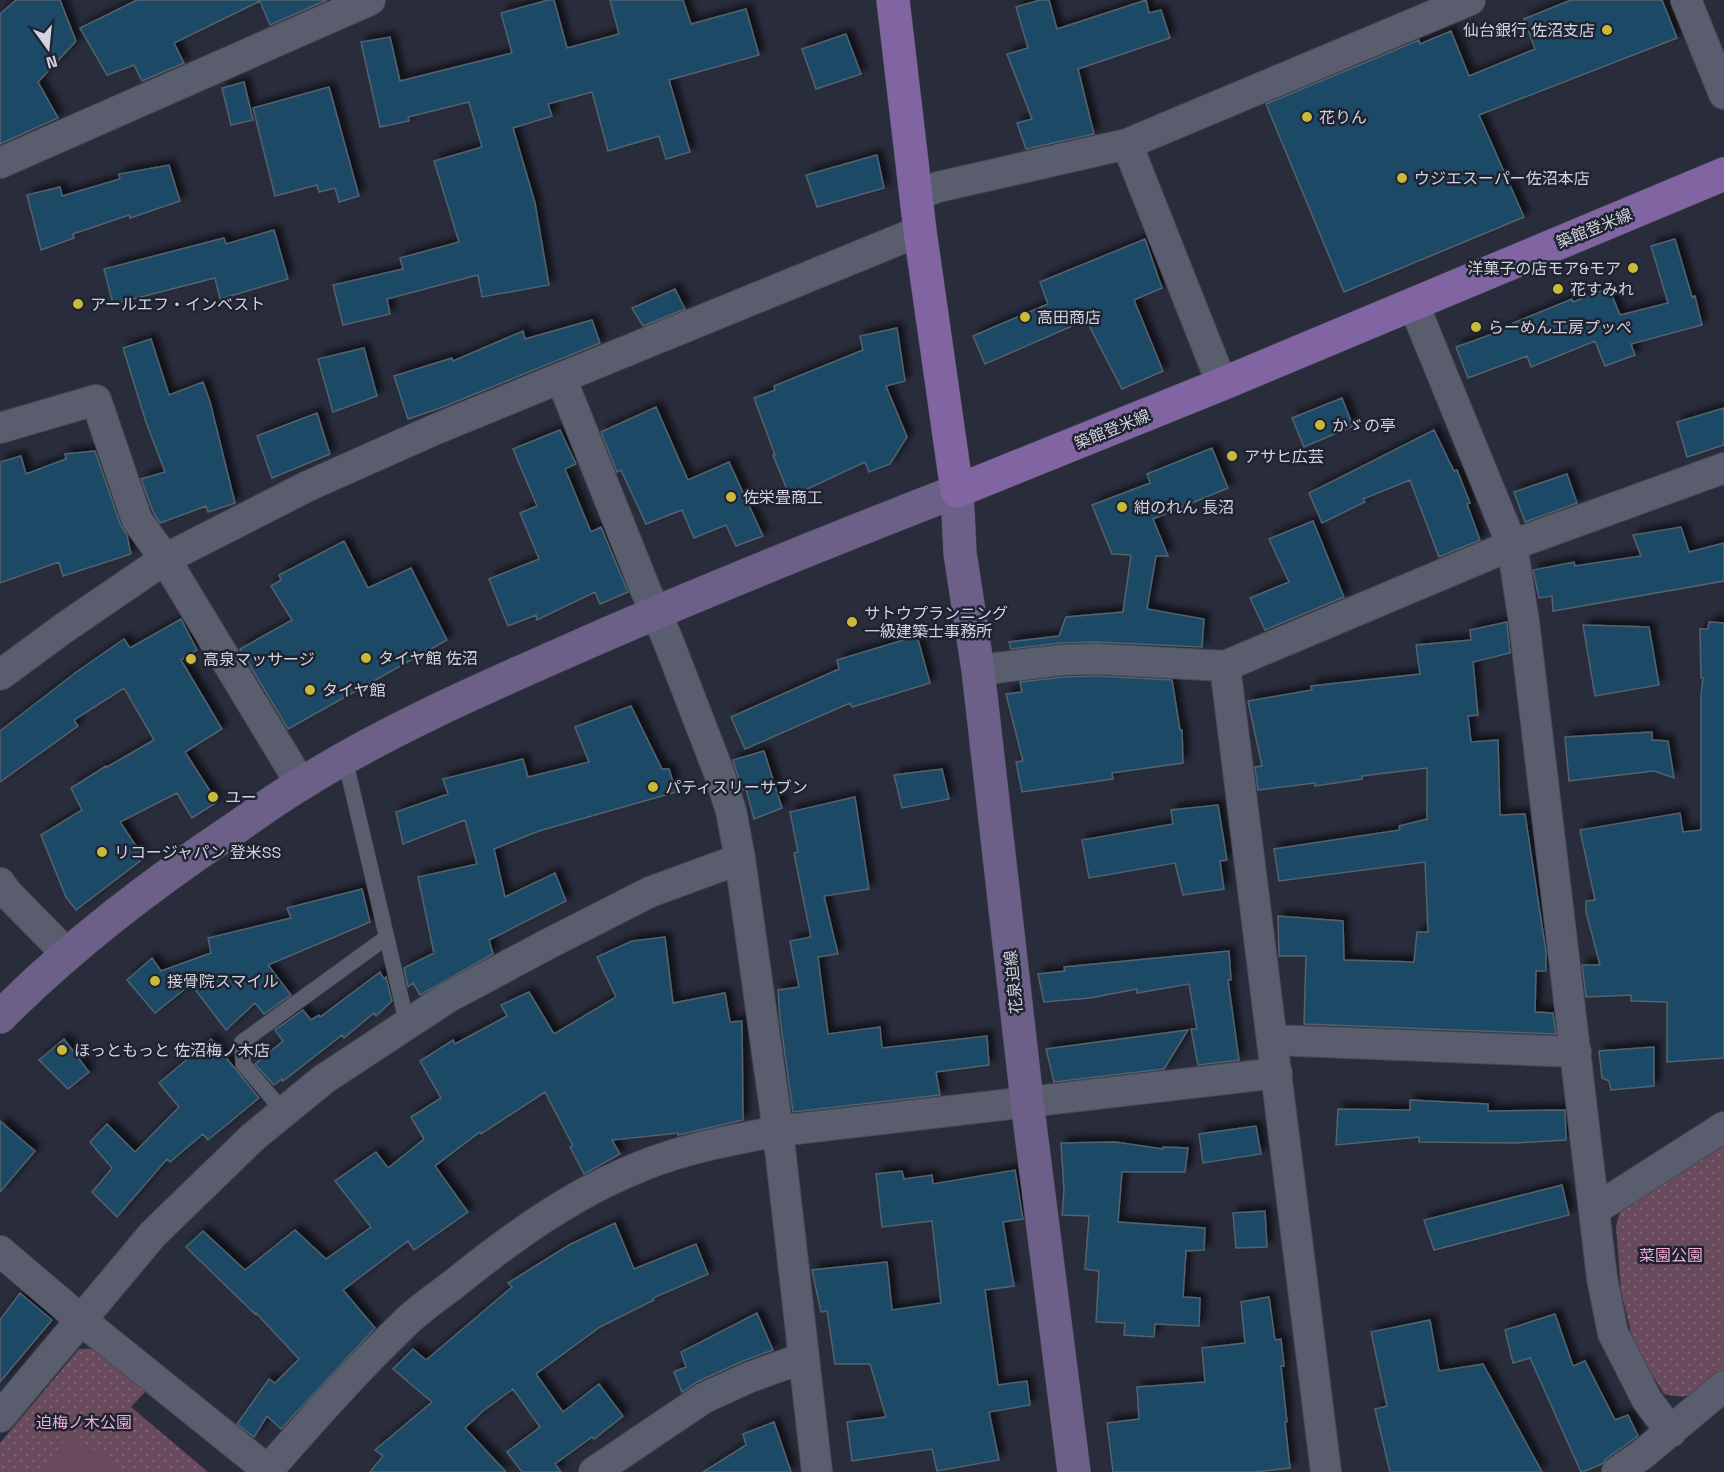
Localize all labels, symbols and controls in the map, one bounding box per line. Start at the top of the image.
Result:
north arrow [18,18,78,78]
place label: 仙台銀行 佐沼支店 [1463,20,1595,41]
marker: 仙台銀行 佐沼支店 [1600,23,1614,37]
text: N [44,50,60,74]
place label: 花りん [1319,107,1367,128]
marker: 花りん [1300,110,1314,124]
place label: ウジエスーパー佐沼本店 [1414,168,1590,189]
marker: ウジエスーパー佐沼本店 [1395,171,1409,185]
street label: 築館登米線 [1553,204,1635,253]
place label: 洋菓子の店モア&モア [1467,258,1621,279]
marker: 洋菓子の店モア&モア [1626,261,1640,275]
place label: 花すみれ [1570,279,1634,300]
marker: 花すみれ [1551,282,1565,296]
place label: アールエフ・インベスト [90,294,265,315]
marker: アールエフ・インベスト [71,297,85,311]
place label: 高田商店 [1037,307,1101,328]
marker: 高田商店 [1018,310,1032,324]
place label: らーめん工房プッぺ [1488,317,1632,338]
marker: らーめん工房プッぺ [1469,320,1483,334]
street label: 築館登米線 [1071,405,1153,454]
place label: かゞの亭 [1332,415,1396,436]
marker: かゞの亭 [1313,418,1327,432]
place label: アサヒ広芸 [1244,446,1324,467]
marker: アサヒ広芸 [1225,449,1239,463]
place label: 佐栄畳商工 [743,487,823,508]
marker: 佐栄畳商工 [724,490,738,504]
place label: 紺のれん 長沼 [1134,497,1234,518]
marker: 紺のれん 長沼 [1115,500,1129,514]
place label: サトウプランニング 一級建築士事務所 [864,603,1008,642]
marker: サトウプランニング 一級建築士事務所 [845,615,859,629]
place label: タイヤ館 佐沼 [378,648,478,669]
place label: 高泉マッサージ [203,649,315,670]
marker: タイヤ館 佐沼 [359,651,373,665]
marker: 高泉マッサージ [184,652,198,666]
place label: タイヤ館 [322,680,386,701]
marker: タイヤ館 [303,683,317,697]
place label: パティスリーサブン [665,777,808,798]
marker: パティスリーサブン [646,780,660,794]
place label: ユー [225,787,257,808]
marker: ユー [206,790,220,804]
place label: リコージャパン 登米SS [114,842,282,863]
marker: リコージャパン 登米SS [95,845,109,859]
street label: 花泉迫線 [1000,949,1027,1015]
place label: 接骨院スマイル [167,971,279,992]
marker: 接骨院スマイル [148,974,162,988]
place label: ほっともっと 佐沼梅ノ木店 [74,1040,270,1061]
marker: ほっともっと 佐沼梅ノ木店 [55,1043,69,1057]
park label: 菜園公園 [1639,1245,1703,1266]
park label: 迫梅ノ木公園 [36,1412,132,1433]

